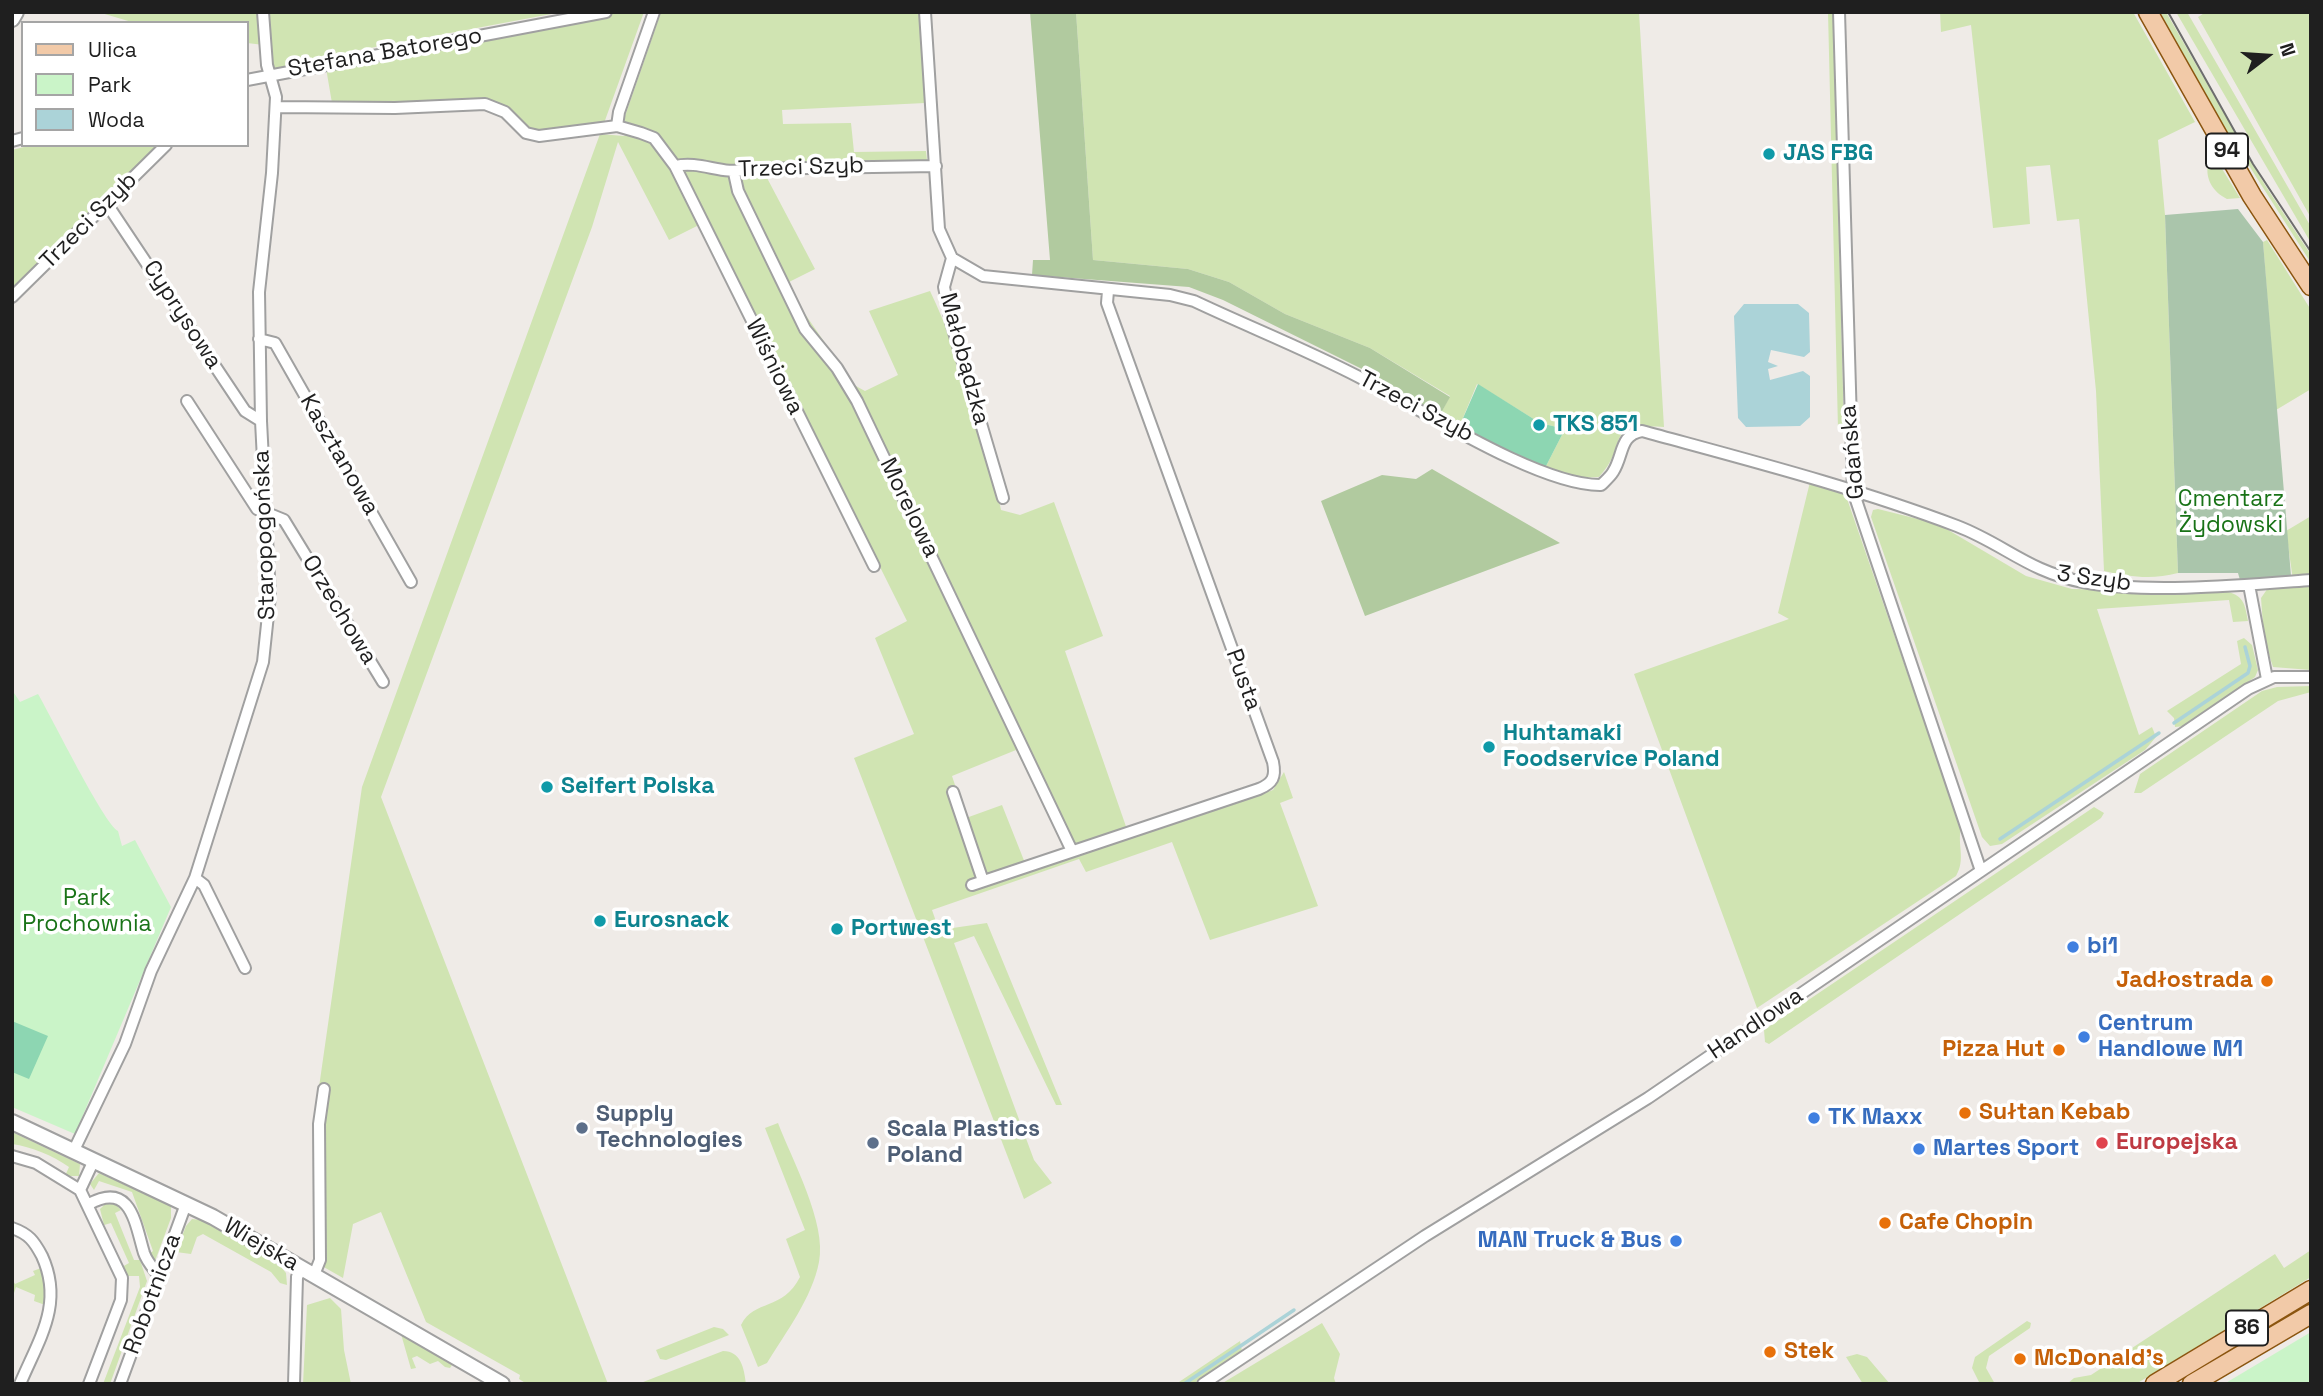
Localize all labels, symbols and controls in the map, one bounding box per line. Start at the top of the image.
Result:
legend [21,21,248,147]
north arrow [2232,21,2302,91]
street label: Stefana Batorego [286,22,484,84]
text: Ulica [88,36,137,63]
text: N [2274,40,2301,59]
text: Park [88,71,132,98]
text: Woda [88,106,145,133]
road number: 94 [2206,134,2248,168]
place label: JAS FBG [1783,140,1873,168]
marker: JAS FBG [1761,146,1777,162]
street label: Trzeci Szyb [738,152,864,184]
street label: Trzeci Szyb [35,167,143,275]
street label: Cyprysowa [137,256,227,374]
street label: Małobądzka [933,290,995,428]
street label: Wiśniowa [739,315,809,419]
street label: Trzeci Szyb [1354,365,1478,449]
street label: Kasztanowa [293,390,385,520]
street label: Gdańska [1835,404,1871,500]
place label: TKS 851 [1553,411,1638,439]
marker: TKS 851 [1531,417,1547,433]
street label: Staropogońska [248,450,282,620]
street label: Morelowa [873,454,945,562]
park label: Cmentarz Żydowski [2178,486,2284,540]
street label: Orzechowa [296,550,382,670]
street label: 3 Szyb [2055,560,2133,598]
street label: Pusta [1219,645,1267,715]
place label: Huhtamaki Foodservice Poland [1503,720,1720,774]
marker: Huhtamaki Foodservice Poland [1481,739,1497,755]
place label: Seifert Polska [561,773,715,801]
marker: Seifert Polska [539,779,555,795]
park label: Park Prochownia [22,885,152,939]
place label: Eurosnack [614,907,729,935]
marker: Eurosnack [592,913,608,929]
place label: Portwest [851,915,952,943]
marker: Portwest [829,921,845,937]
place label: bi1 [2087,933,2118,961]
marker: bi1 [2065,939,2081,955]
place label: Jadłostrada [2116,967,2253,995]
marker: Jadłostrada [2259,973,2275,989]
street label: Handlowa [1703,982,1809,1066]
place label: Centrum Handlowe M1 [2098,1010,2243,1064]
marker: Centrum Handlowe M1 [2076,1029,2092,1045]
place label: Pizza Hut [1942,1036,2045,1064]
marker: Pizza Hut [2051,1042,2067,1058]
place label: Sułtan Kebab [1979,1099,2131,1127]
place label: Supply Technologies [596,1101,743,1155]
place label: TK Maxx [1828,1104,1923,1132]
marker: Sułtan Kebab [1957,1105,1973,1121]
marker: TK Maxx [1806,1110,1822,1126]
place label: Scala Plastics Poland [887,1116,1040,1170]
marker: Supply Technologies [574,1120,590,1136]
place label: Europejska [2116,1129,2238,1157]
marker: Scala Plastics Poland [865,1135,881,1151]
place label: Martes Sport [1933,1135,2079,1163]
marker: Europejska [2094,1135,2110,1151]
marker: Martes Sport [1911,1141,1927,1157]
place label: Cafe Chopin [1899,1209,2033,1237]
street label: Wiejska [218,1212,304,1278]
marker: Cafe Chopin [1877,1215,1893,1231]
place label: MAN Truck & Bus [1477,1227,1662,1255]
street label: Robotnicza [118,1230,188,1358]
marker: MAN Truck & Bus [1668,1233,1684,1249]
road number: 86 [2226,1310,2268,1346]
place label: Stek [1784,1338,1834,1366]
marker: Stek [1762,1344,1778,1360]
place label: McDonald's [2034,1345,2164,1373]
marker: McDonald's [2012,1351,2028,1367]

